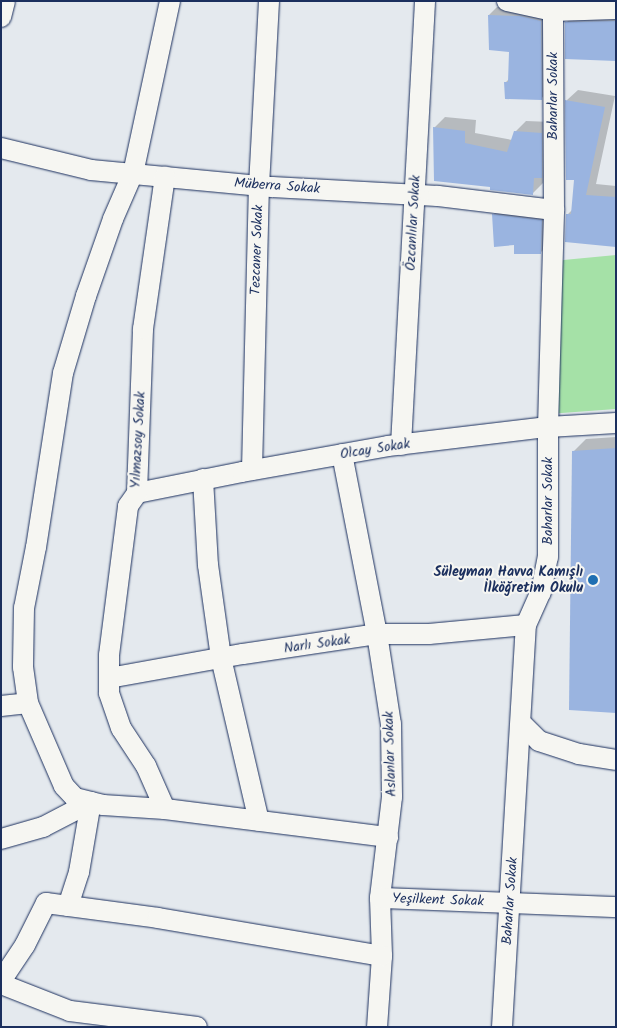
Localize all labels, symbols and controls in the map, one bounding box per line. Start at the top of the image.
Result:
street label: Baharlar Sokak [545,52,561,140]
street label: Müberra Sokak [233,175,321,197]
street label: Özcanlılar Sokak [402,175,424,271]
street label: Tezcaner Sokak [247,205,267,295]
street label: Yılmazsoy Sokak [127,391,149,489]
street label: Olcay Sokak [339,435,411,463]
street label: Baharlar Sokak [540,457,556,545]
place label: Süleyman Havva Kamışlı İlköğretim Okulu [434,564,583,596]
marker: Süleyman Havva Kamışlı İlköğretim Okulu [587,574,599,586]
street label: Narlı Sokak [283,631,351,657]
street label: Aslanlar Sokak [380,711,400,797]
street label: Baharlar Sokak [499,857,521,945]
street label: Yeşilkent Sokak [392,890,484,910]

